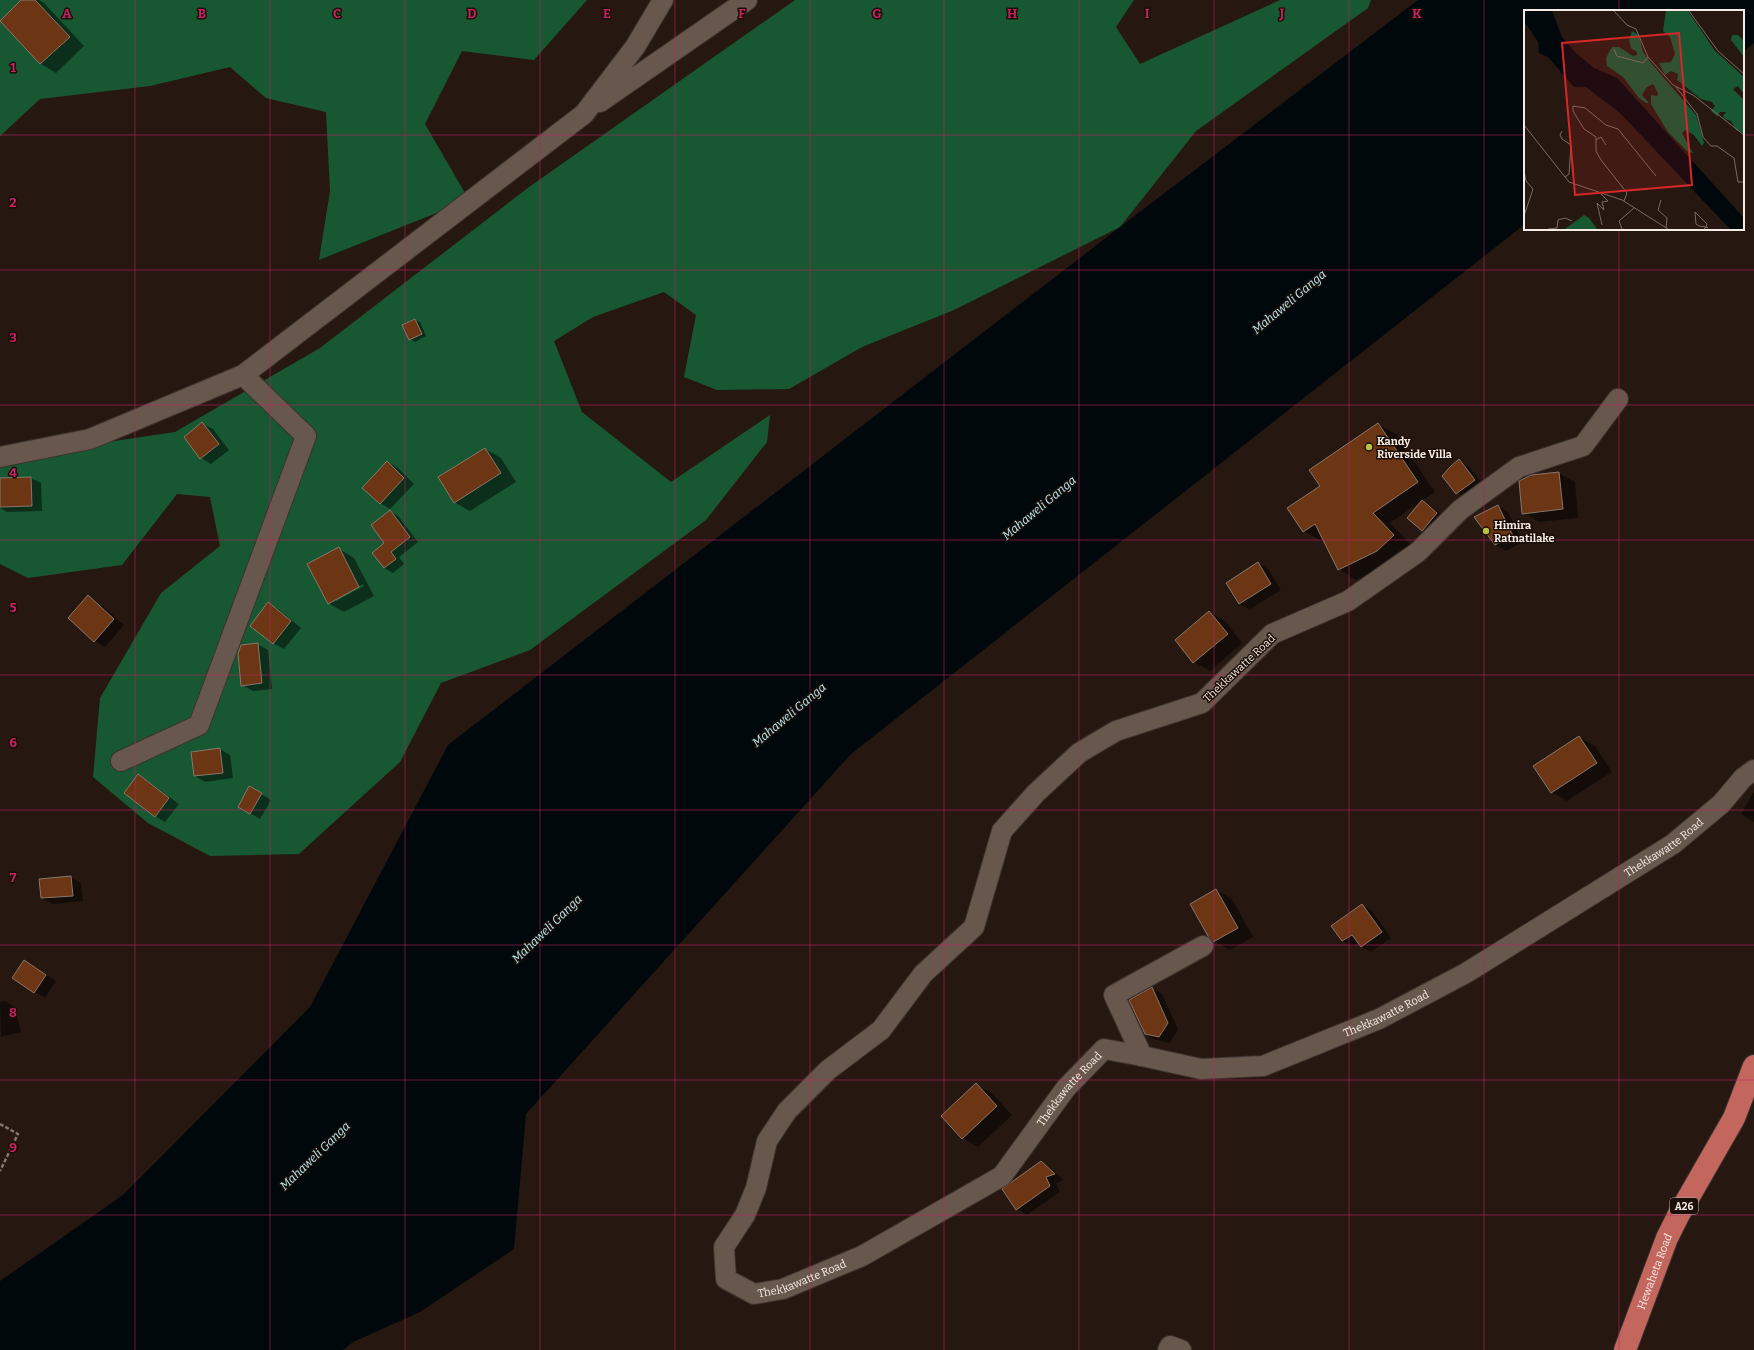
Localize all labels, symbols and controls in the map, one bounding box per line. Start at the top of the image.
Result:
text: A [62,6,72,21]
text: B [198,6,206,21]
text: C [333,6,341,21]
text: D [467,6,477,21]
text: E [603,6,611,21]
text: F [738,6,746,21]
text: G [872,6,882,21]
text: H [1007,6,1017,21]
text: I [1145,6,1150,21]
text: J [1279,6,1285,21]
text: K [1412,6,1422,21]
inset map [1524,10,1744,230]
text: 1 [10,60,16,75]
text: 2 [9,195,17,210]
water label: Mahaweli Ganga [1249,267,1329,337]
text: 3 [9,330,17,345]
place label: Kandy Riverside Villa [1377,435,1453,461]
marker: Kandy Riverside Villa [1364,442,1374,452]
text: 4 [9,465,17,480]
water label: Mahaweli Ganga [999,473,1079,543]
place label: Himira Ratnatilake [1494,519,1555,545]
marker: Himira Ratnatilake [1481,526,1491,536]
text: 5 [9,600,17,615]
street label: Thekkawatte Road [1201,631,1278,705]
water label: Mahaweli Ganga [749,680,829,750]
text: 6 [9,735,17,750]
street label: Thekkawatte Road [1622,815,1706,880]
text: 7 [10,870,17,885]
water label: Mahaweli Ganga [509,892,585,966]
street label: Thekkawatte Road [1341,988,1432,1040]
text: 8 [9,1005,17,1020]
street label: Thekkawatte Road [1034,1049,1105,1129]
water label: Mahaweli Ganga [277,1119,353,1193]
text: 9 [9,1140,17,1155]
road number: A26 [1670,1198,1698,1214]
street label: Hewaheta Road [1635,1231,1675,1311]
street label: Thekkawatte Road [757,1257,849,1300]

